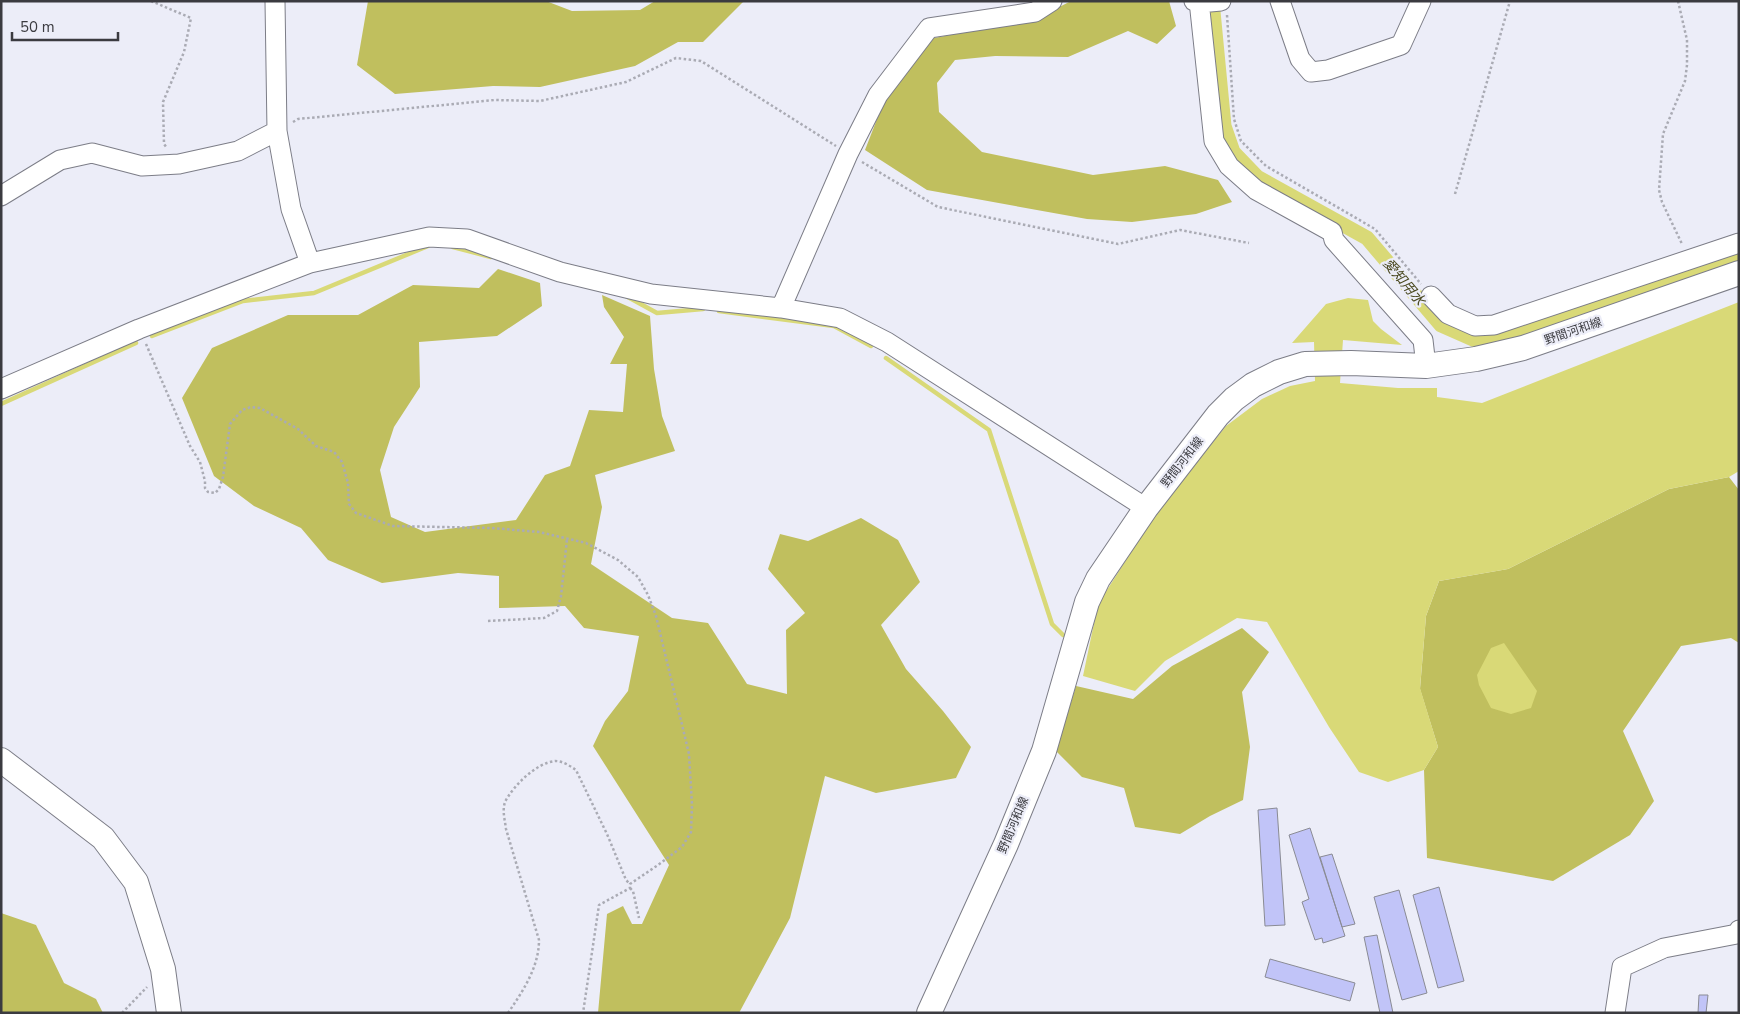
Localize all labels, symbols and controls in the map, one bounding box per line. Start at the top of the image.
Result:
scale bar [12,10,119,42]
text: 50 m [20,17,55,37]
water label: 愛知用水 [1379,254,1431,311]
street label: 野間河和線 [1542,314,1604,348]
street label: 野間河和線 [1157,433,1207,491]
street label: 野間河和線 [994,794,1032,856]

